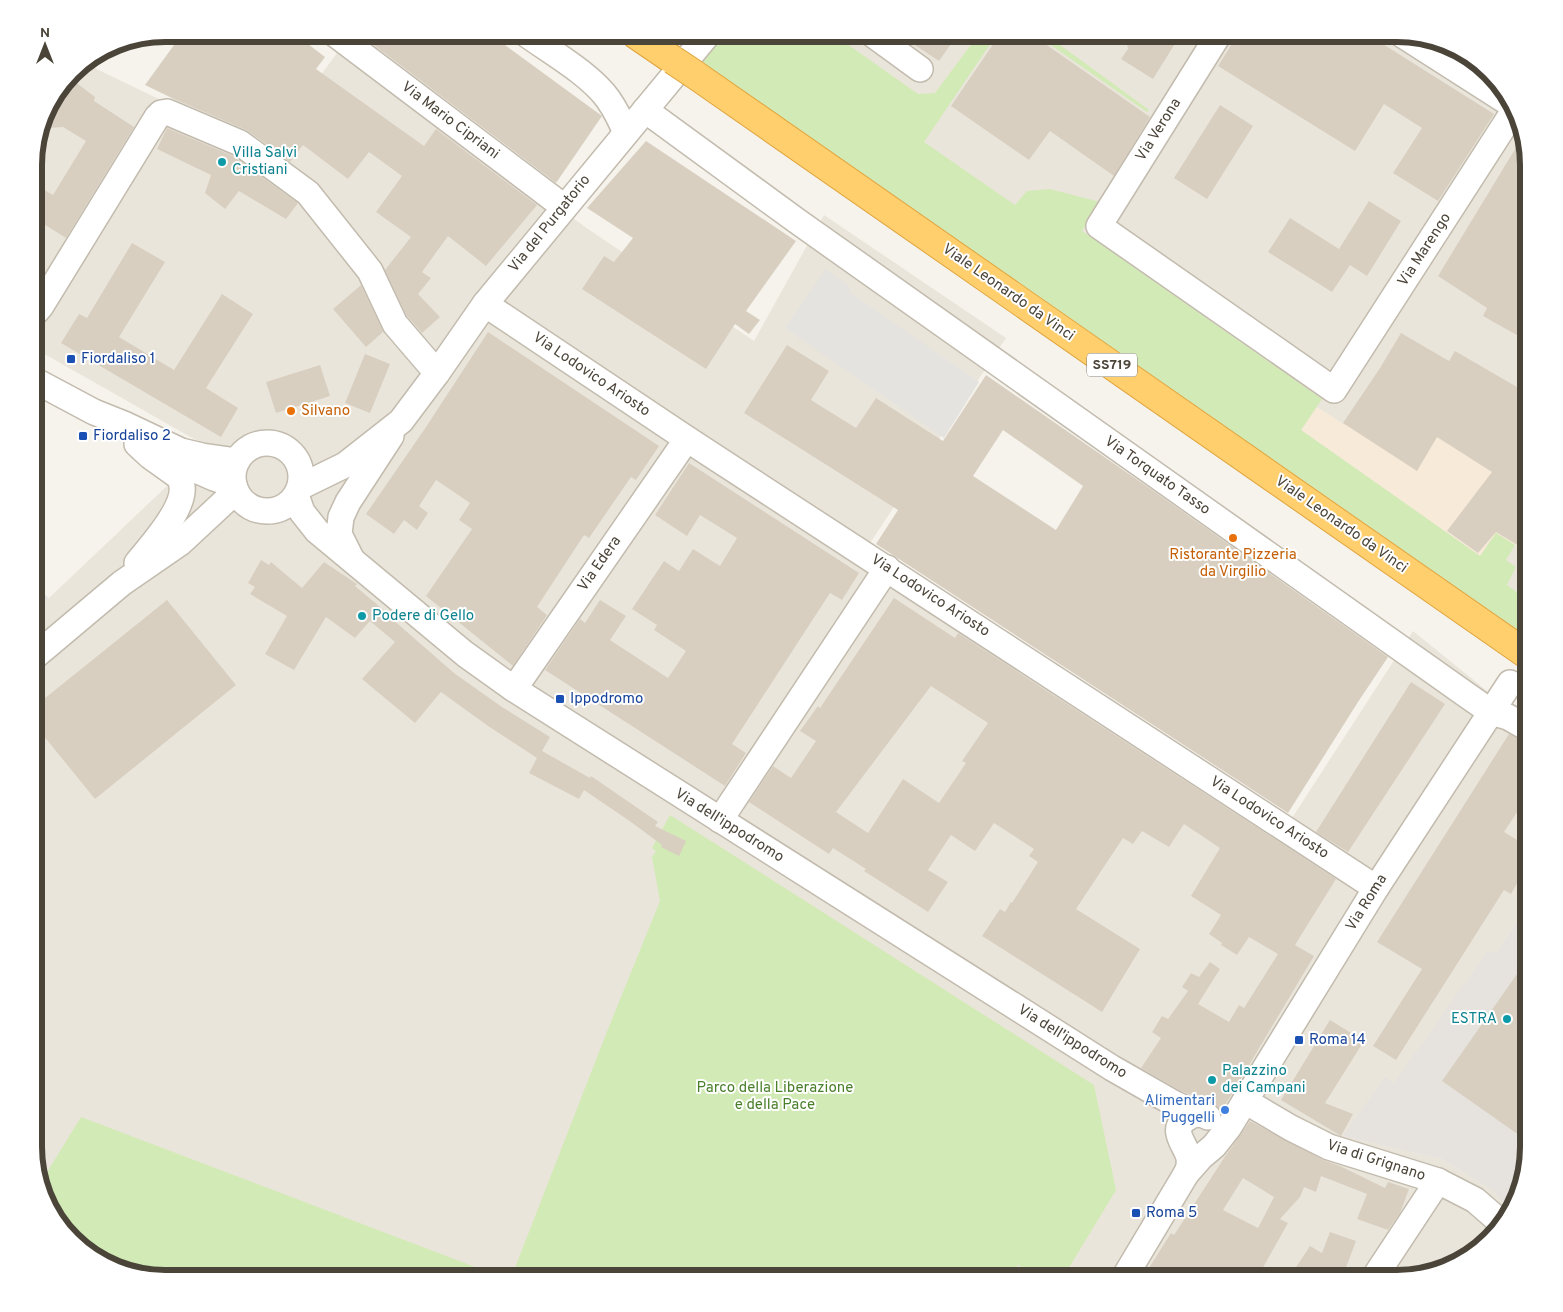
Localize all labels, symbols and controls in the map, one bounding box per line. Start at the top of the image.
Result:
north arrow [20,20,70,70]
text: N [40,25,50,42]
street label: Via Mario Cipriani [397,78,503,164]
street label: Via Verona [1132,95,1186,165]
place label: Villa Salvi Cristiani [232,144,297,180]
marker: Villa Salvi Cristiani [216,156,228,168]
street label: Via del Purgatorio [505,171,595,277]
street label: Via Marengo [1394,210,1456,290]
street label: Viale Leonardo da Vinci [938,240,1078,346]
street label: Via Lodovico Ariosto [529,329,653,421]
place label: Fiordaliso 1 [81,350,155,369]
marker: Fiordaliso 1 [65,353,77,365]
road number: SS719 [1087,354,1137,376]
place label: Silvano [301,402,350,421]
marker: Silvano [285,405,297,417]
place label: Fiordaliso 2 [93,427,171,446]
marker: Fiordaliso 2 [77,430,89,442]
street label: Via Torquato Tasso [1100,432,1214,520]
street label: Viale Leonardo da Vinci [1271,472,1411,578]
marker: Ristorante Pizzeria da Virgilio [1227,532,1239,544]
street label: Via Edera [574,533,626,595]
place label: Ristorante Pizzeria da Virgilio [1169,546,1297,582]
street label: Via Lodovico Ariosto [867,550,993,642]
place label: Podere di Gello [372,607,474,626]
marker: Podere di Gello [356,610,368,622]
place label: Ippodromo [570,690,643,709]
marker: Ippodromo [554,693,566,705]
street label: Via Lodovico Ariosto [1206,772,1332,864]
street label: Via dell'ippodromo [671,785,787,867]
street label: Via Roma [1342,871,1392,935]
street label: Via dell'ippodromo [1014,1001,1130,1083]
place label: ESTRA [1451,1010,1497,1029]
marker: ESTRA [1501,1013,1513,1025]
place label: Roma 14 [1309,1031,1366,1050]
marker: Roma 14 [1293,1034,1305,1046]
place label: Palazzino dei Campani [1222,1062,1306,1098]
marker: Palazzino dei Campani [1206,1074,1218,1086]
park label: Parco della Liberazione e della Pace [697,1079,853,1115]
place label: Alimentari Puggelli [1145,1092,1215,1128]
marker: Alimentari Puggelli [1219,1104,1231,1116]
street label: Via di Grignano [1324,1136,1428,1186]
place label: Roma 5 [1146,1204,1197,1223]
marker: Roma 5 [1130,1207,1142,1219]

